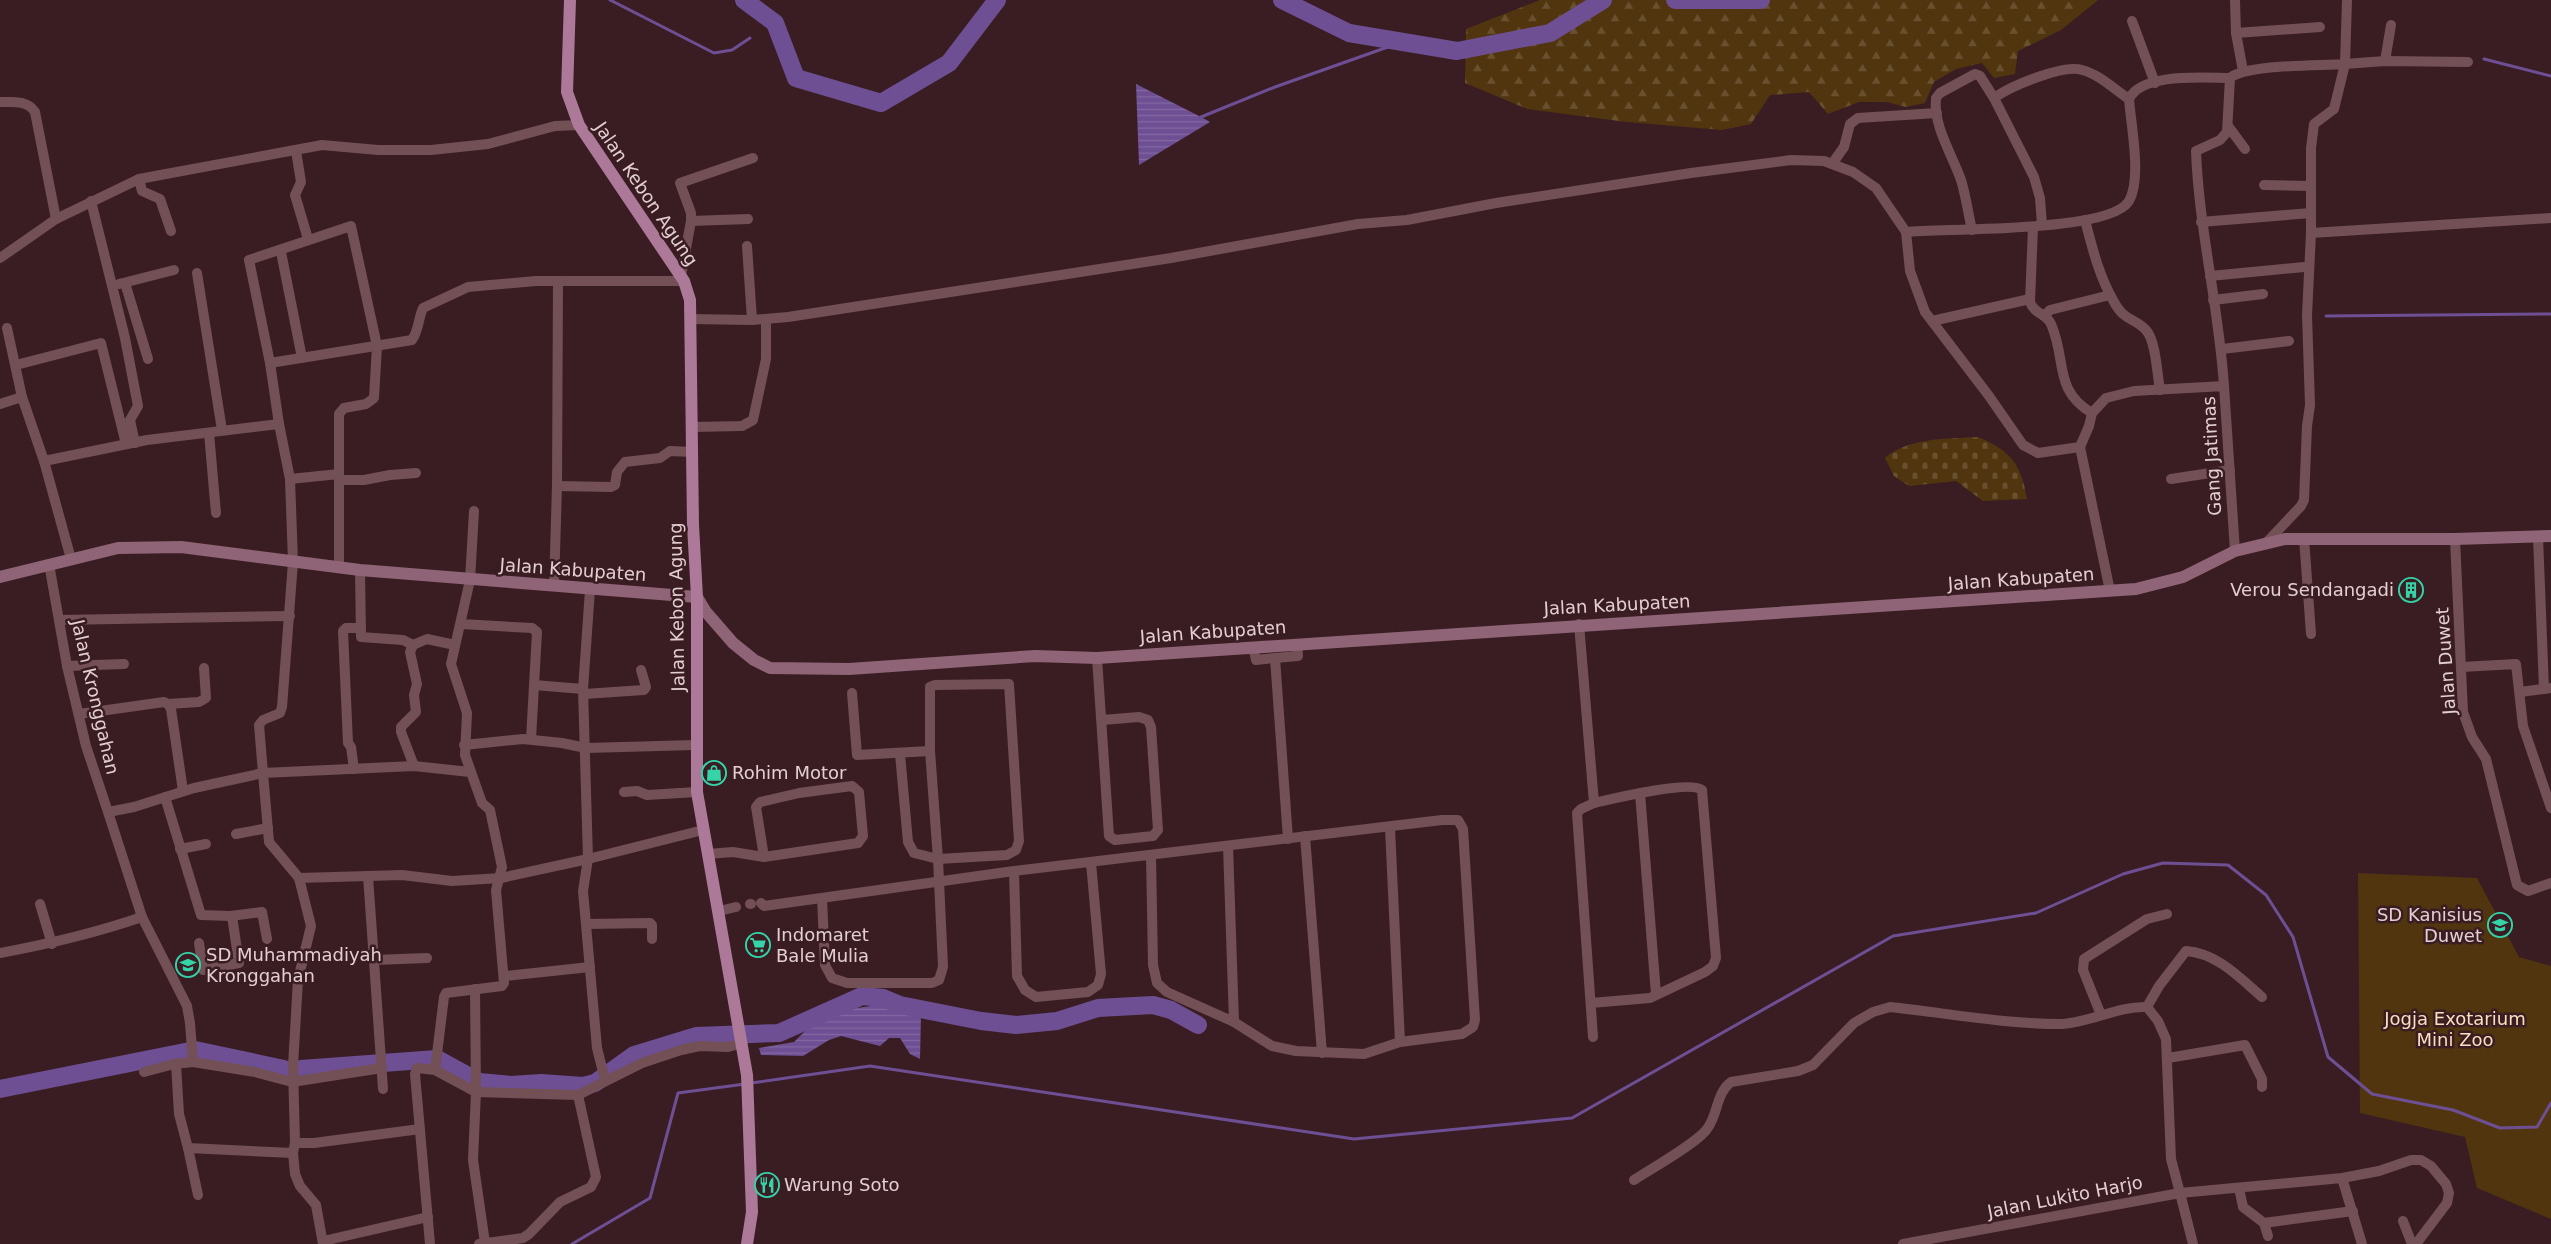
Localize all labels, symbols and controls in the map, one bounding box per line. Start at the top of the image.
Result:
street label: Jalan Kebon Agung [590,117,702,270]
street label: Gang Jatimas [2198,396,2225,516]
street label: Jalan Kebon Agung [665,522,688,693]
street label: Jalan Kabupaten [498,554,647,585]
street label: Jalan Kabupaten [1946,563,2095,594]
building icon: Verou Sendangadi [2398,577,2424,603]
place label: Verou Sendangadi [2230,579,2394,600]
street label: Jalan Kabupaten [1542,590,1691,619]
street label: Jalan Duwet [2431,607,2460,716]
street label: Jalan Kronggahan [67,616,124,776]
street label: Jalan Kabupaten [1138,616,1287,647]
shop icon: Rohim Motor [701,760,727,786]
place label: Rohim Motor [732,762,847,783]
place label: SD Kanisius Duwet [2377,904,2482,946]
school or university icon: SD Kanisius Duwet [2487,912,2513,938]
place label: Indomaret Bale Mulia [776,924,869,966]
supermarket icon: Indomaret Bale Mulia [745,932,771,958]
place label: SD Muhammadiyah Kronggahan [206,944,382,986]
school or university icon: SD Muhammadiyah Kronggahan [175,952,201,978]
park label: Jogja Exotarium Mini Zoo [2383,1008,2526,1050]
street label: Jalan Lukito Harjo [1984,1171,2144,1222]
restaurant icon: Warung Soto [754,1172,780,1198]
place label: Warung Soto [784,1174,900,1195]

